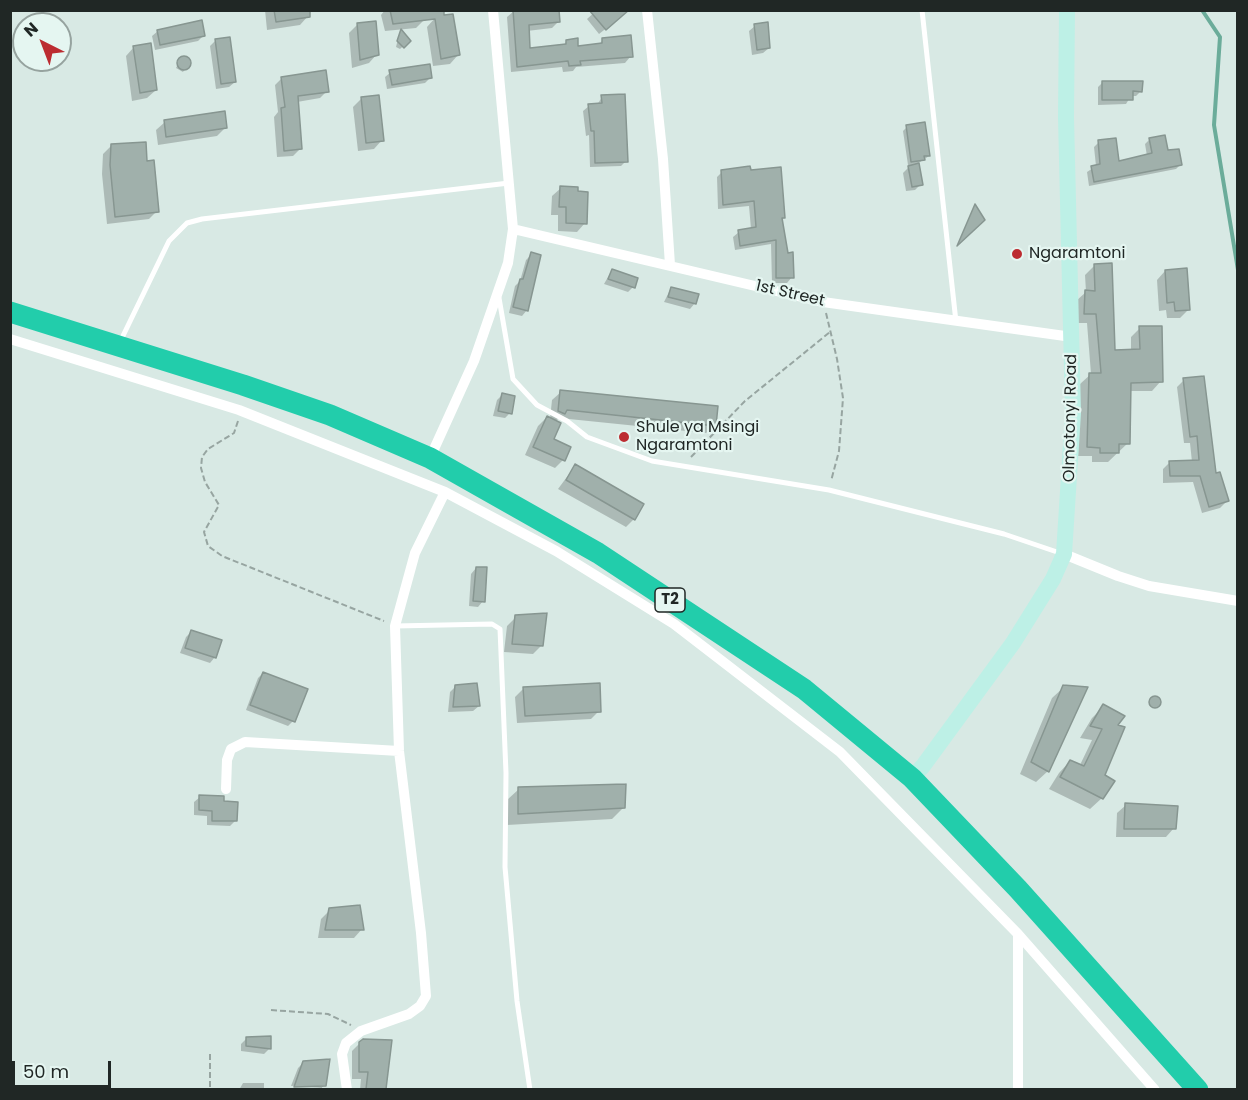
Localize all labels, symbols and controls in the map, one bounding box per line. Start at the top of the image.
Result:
north arrow [12,12,72,72]
text: N [19,17,43,42]
place label: Ngaramtoni [1029,244,1125,264]
marker: Ngaramtoni [1010,247,1024,261]
street label: 1st Street [754,277,826,311]
street label: Olmotonyi Road [1060,354,1082,482]
place label: Shule ya Msingi Ngaramtoni [636,418,759,456]
marker: Shule ya Msingi Ngaramtoni [617,430,631,444]
road number: T2 [655,588,685,612]
scale bar [15,1049,114,1087]
text: 50 m [23,1059,69,1084]

